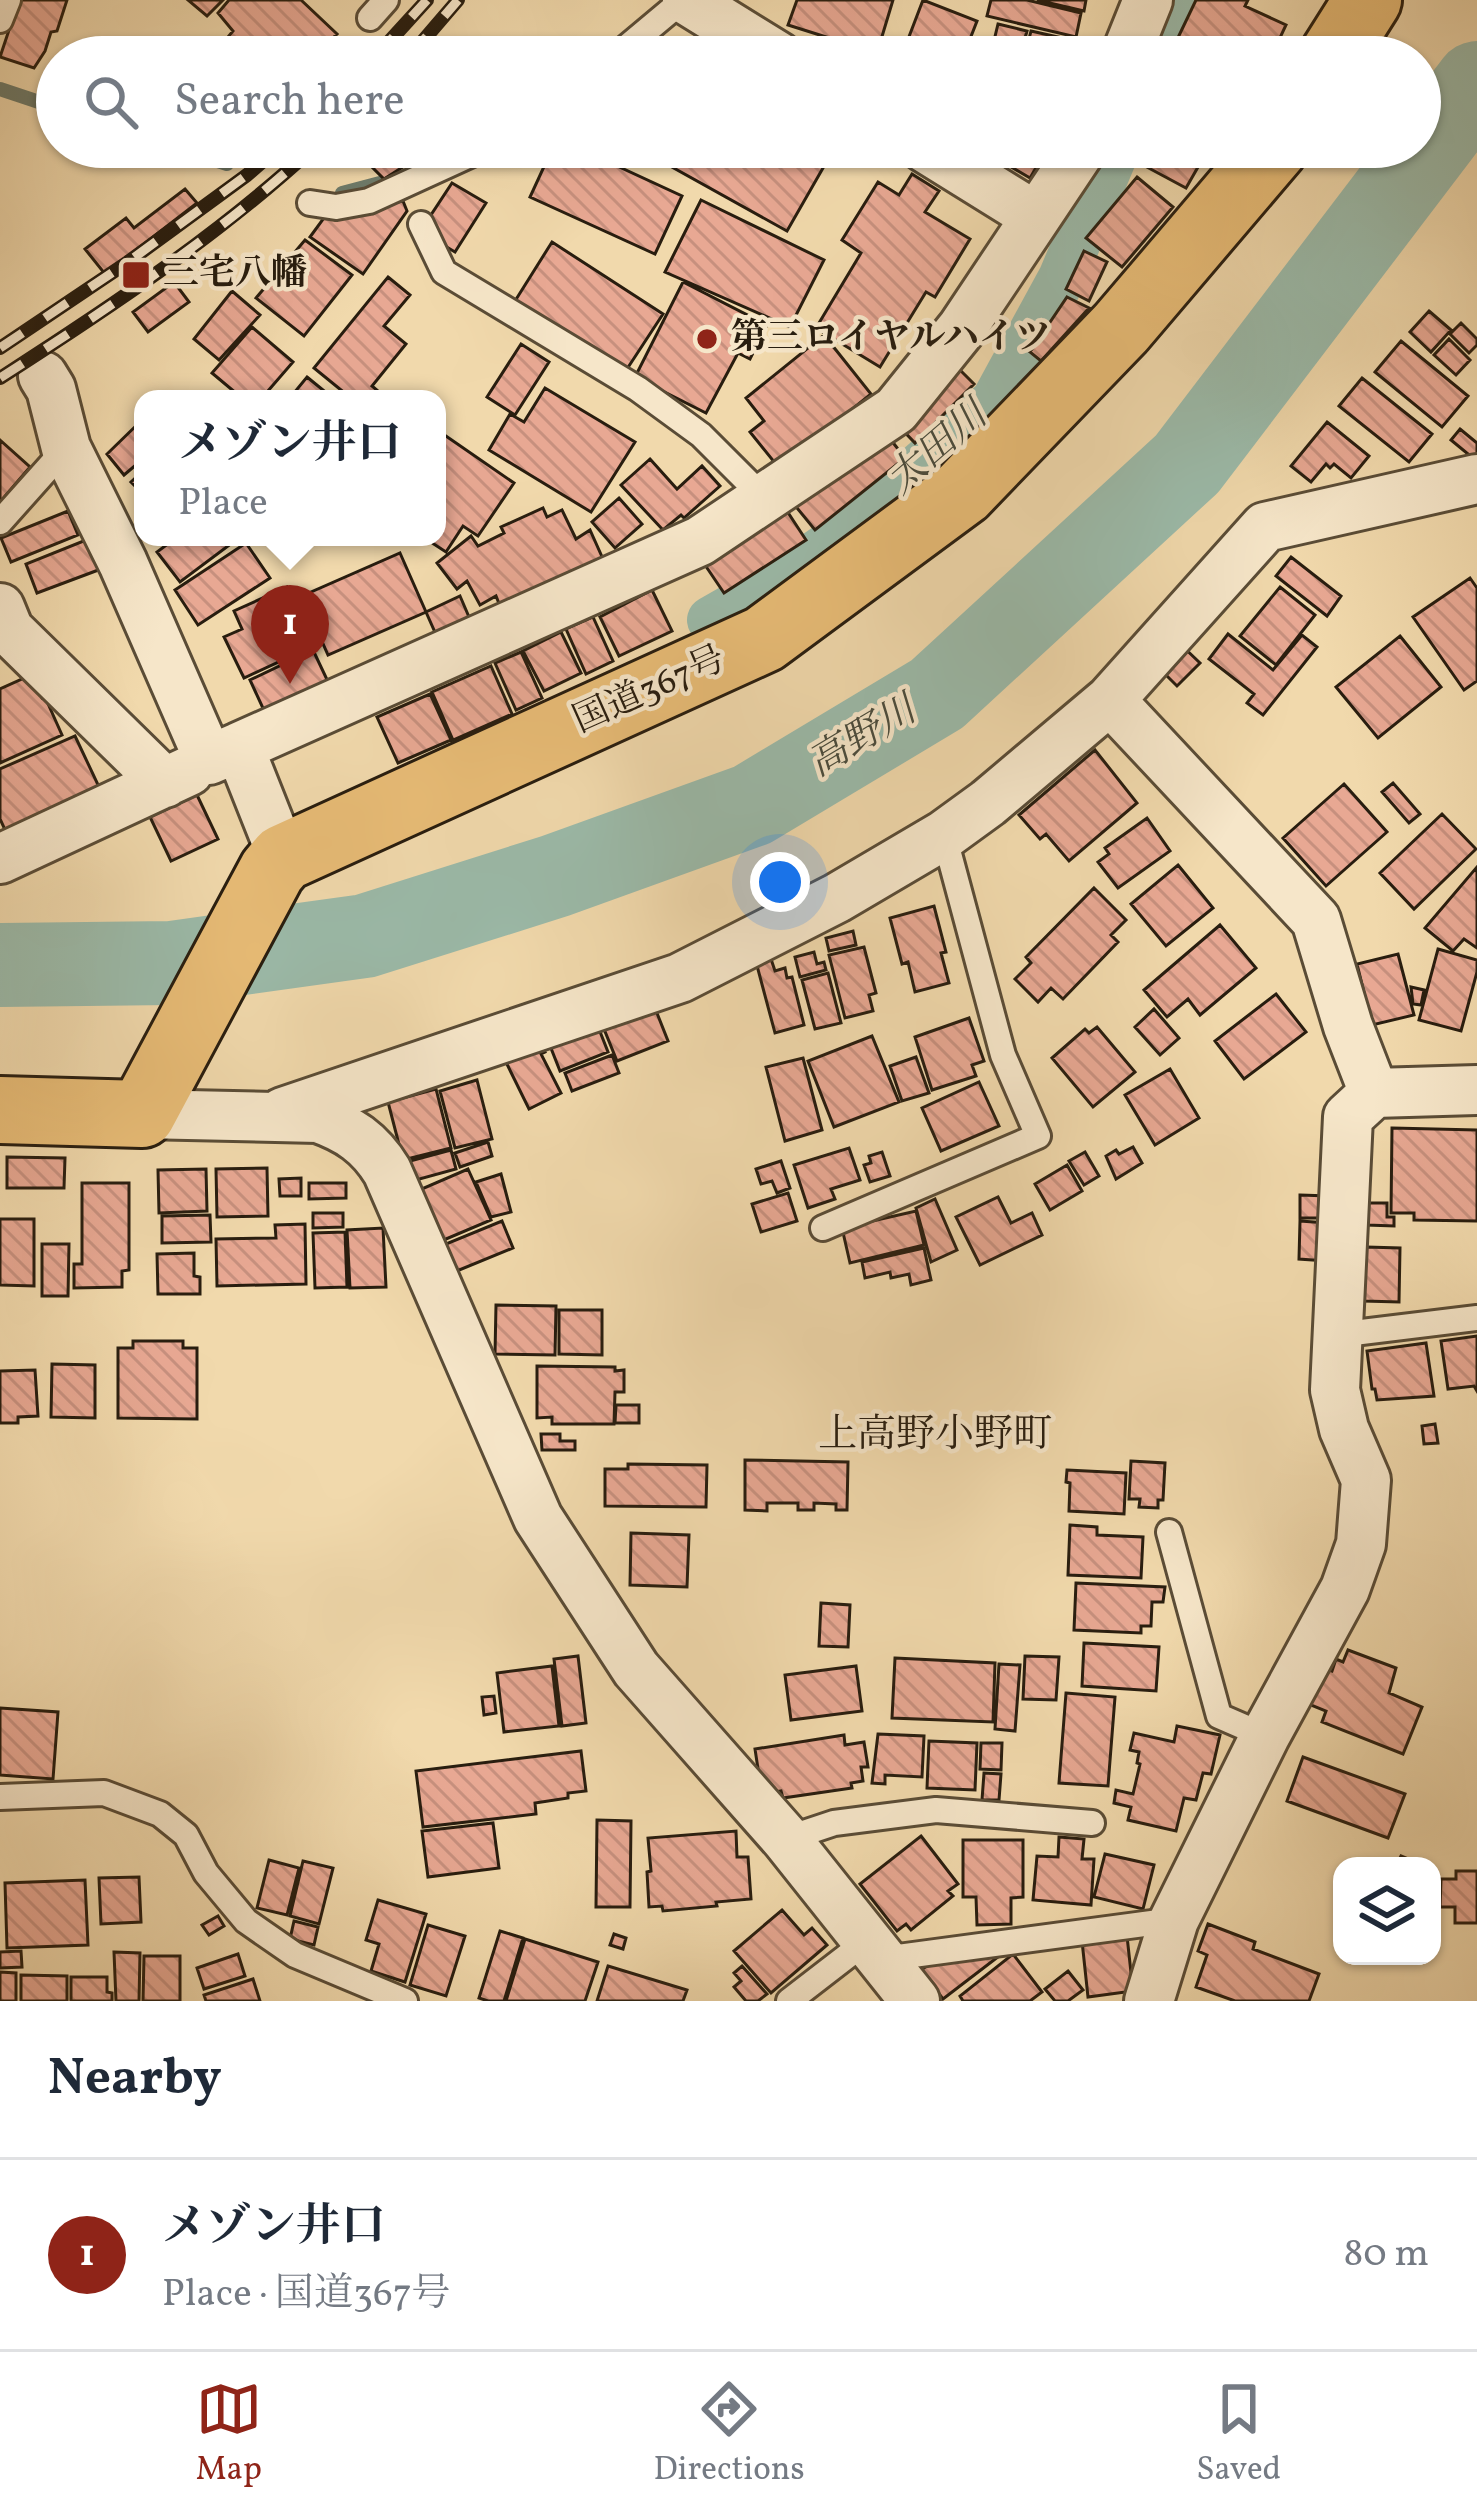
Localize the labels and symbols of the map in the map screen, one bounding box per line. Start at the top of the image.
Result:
place label: 三宅八幡 [163,250,307,300]
marker: 三宅八幡 [120,259,152,291]
place label: 第三ロイヤルハイツ [731,314,1051,364]
marker: 第三ロイヤルハイツ [694,326,720,352]
water label: 太田川 [876,388,1003,508]
pin: 1 [251,585,329,684]
street label: 国道367号 [566,635,734,747]
water label: 高野川 [799,683,930,791]
your location [750,852,810,912]
district label: 上高野小野町 [818,1409,1052,1463]

